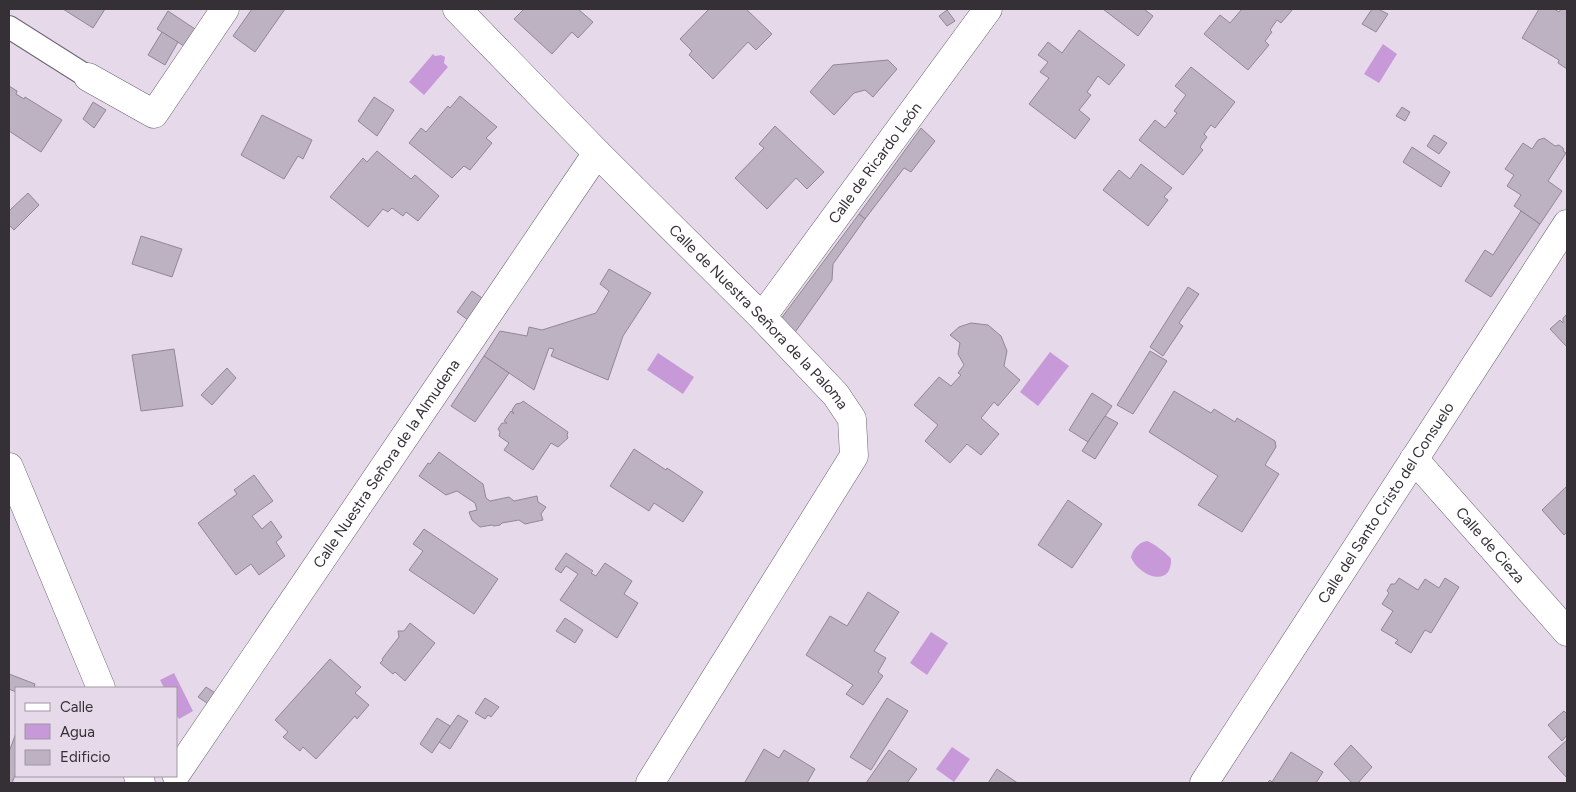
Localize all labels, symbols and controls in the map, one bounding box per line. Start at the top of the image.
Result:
street label: Calle de Ricardo León [825,99,925,227]
street label: Calle de Nuestra Señora de la Paloma [665,221,852,413]
street label: Calle Nuestra Señora de la Almudena [309,356,464,571]
street label: Calle del Santo Cristo del Consuelo [1314,399,1458,607]
street label: Calle de Cieza [1452,503,1528,587]
legend [15,687,178,777]
text: Calle [60,698,93,716]
text: Agua [60,723,95,741]
text: Edificio [60,748,111,766]

